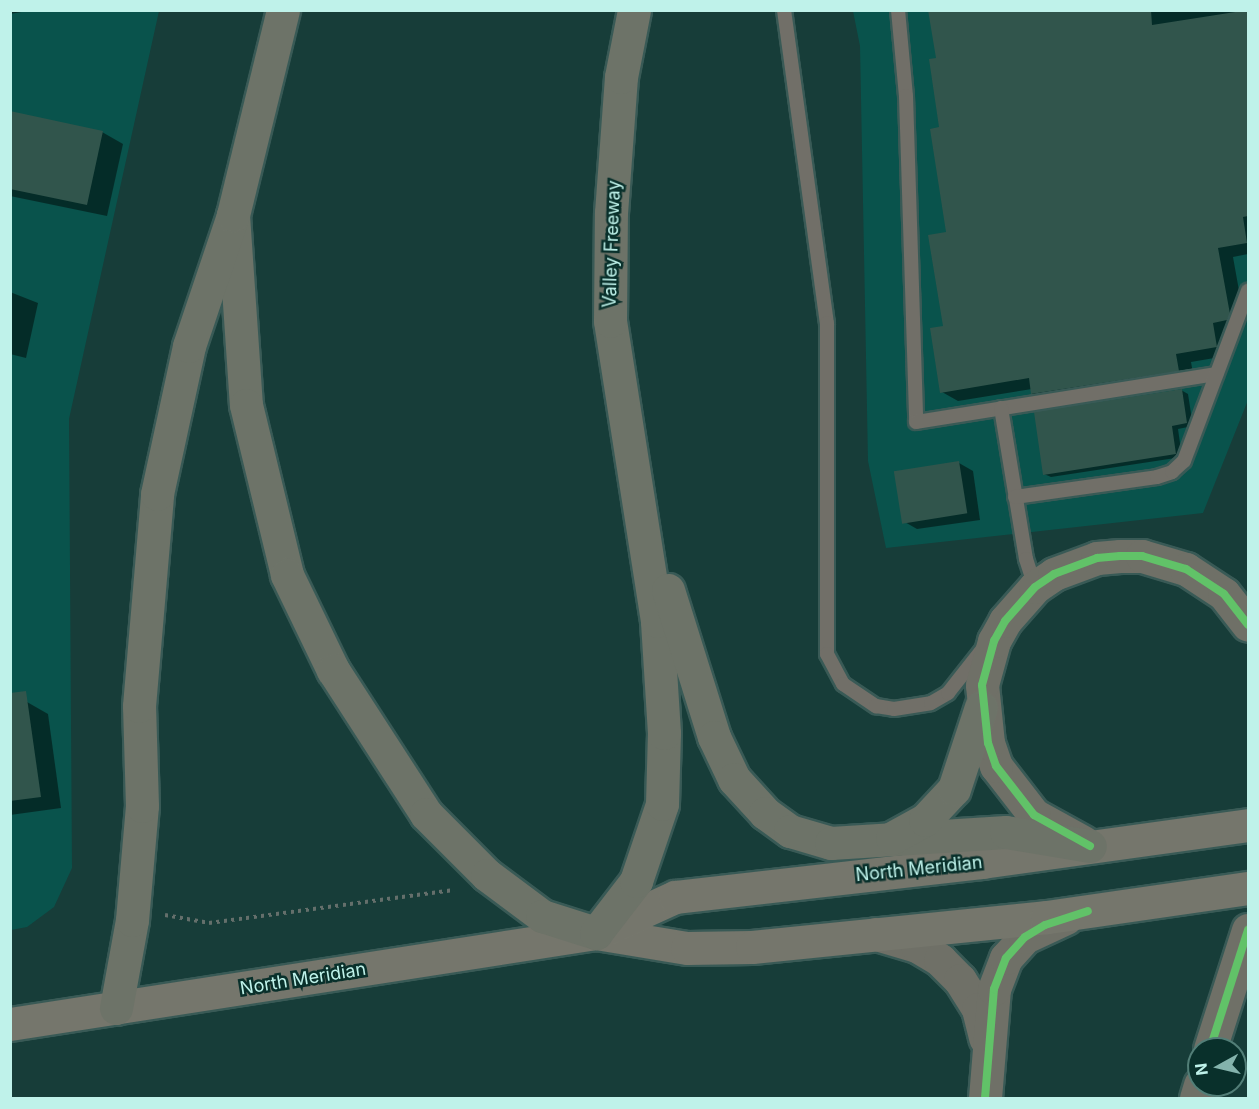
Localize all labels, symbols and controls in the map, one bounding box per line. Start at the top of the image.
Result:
street label: Valley Freeway [599,180,625,308]
street label: North Meridian [855,852,983,886]
street label: North Meridian [238,958,368,1000]
north arrow [1187,1037,1247,1097]
text: N [1190,1062,1212,1077]

